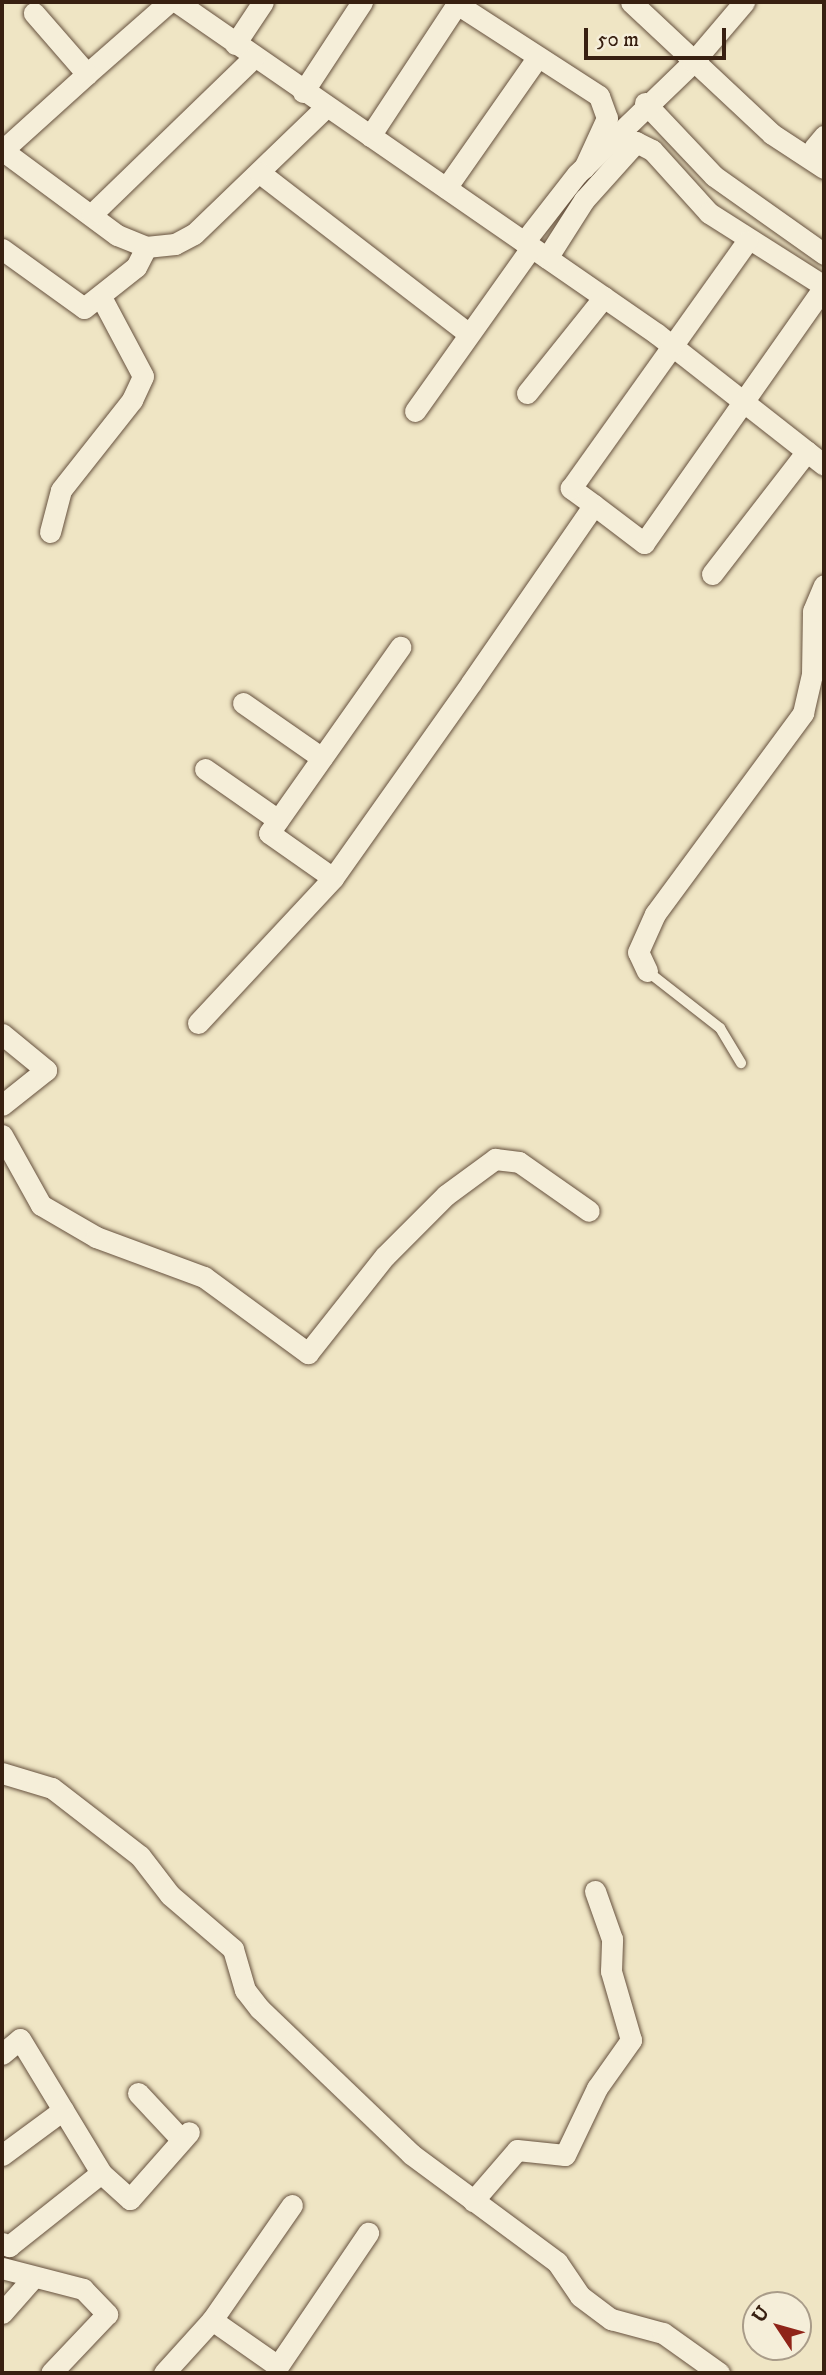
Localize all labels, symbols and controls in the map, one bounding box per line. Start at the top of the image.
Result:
scale bar [588,14,730,58]
text: 50 m [597,27,639,53]
north arrow [742,2291,812,2361]
text: U [748,2302,775,2327]

